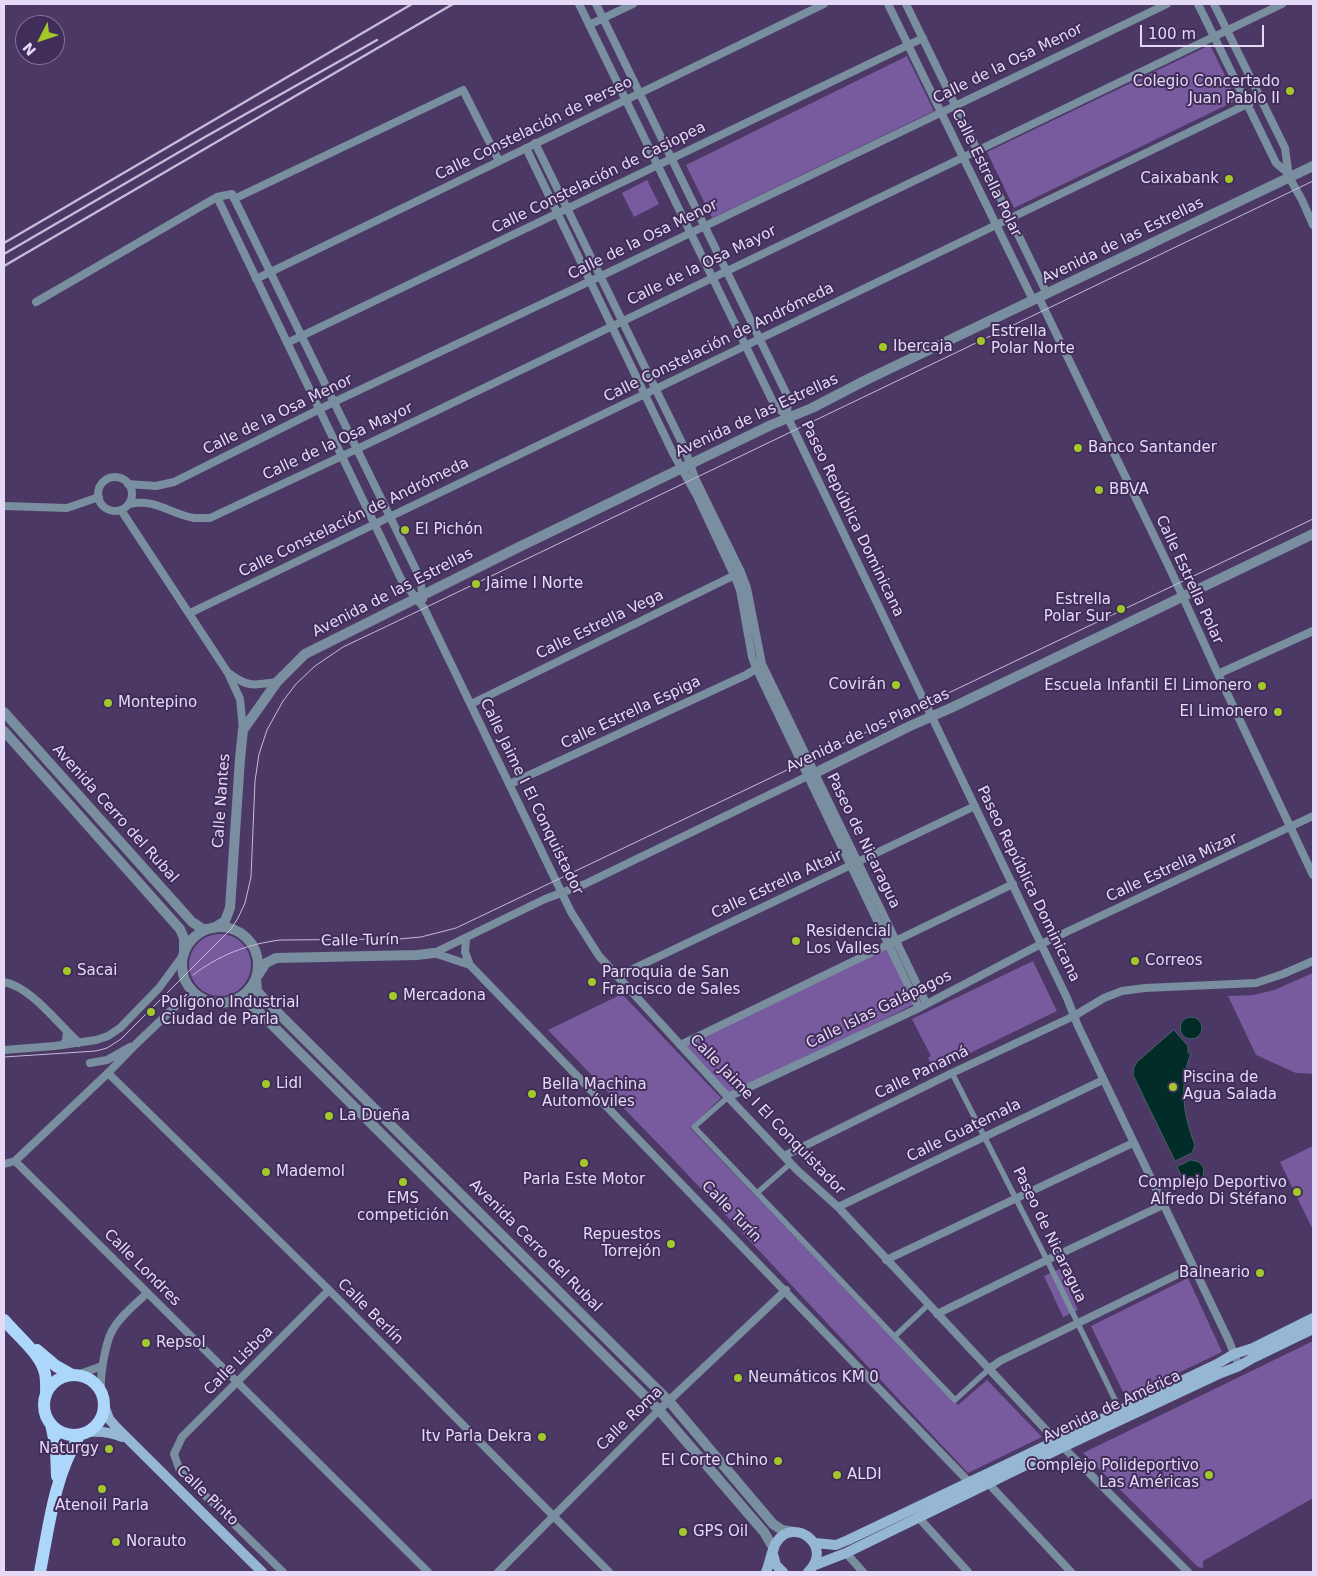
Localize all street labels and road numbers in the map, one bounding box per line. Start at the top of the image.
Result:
street label: Calle de la Osa Menor [930,20,1086,108]
street label: Calle Constelación de Perseo [433,73,635,185]
street label: Calle Estrella Polar [947,106,1025,240]
street label: Calle Constelación de Casiopea [489,118,709,238]
street label: Avenida de las Estrellas [1039,194,1207,288]
street label: Calle de la Osa Menor [565,196,721,284]
street label: Calle de la Osa Mayor [625,222,779,310]
street label: Calle Constelación de Andrómeda [601,279,837,407]
street label: Avenida de las Estrellas [673,370,841,462]
street label: Calle de la Osa Menor [200,371,356,459]
street label: Calle de la Osa Mayor [260,399,416,485]
street label: Paseo República Dominicana [797,418,907,620]
street label: Calle Constelación de Andrómeda [236,454,472,582]
street label: Calle Estrella Polar [1151,513,1227,647]
street label: Avenida de las Estrellas [310,545,476,641]
street label: Calle Estrella Vega [533,586,667,664]
street label: Calle Estrella Espiga [558,673,704,753]
street label: Avenida de los Planetas [783,685,953,777]
street label: Calle Jaime I El Conquistador [476,696,586,898]
street label: Avenida Cerro del Rubal [48,741,182,887]
street label: Calle Nantes [210,753,234,849]
street label: Paseo de Nicaragua [822,770,904,912]
street label: Paseo República Dominicana [973,783,1083,985]
street label: Calle Estrella Mizar [1103,830,1241,906]
street label: Calle Estrella Altair [709,847,845,923]
street label: Calle Turín [321,931,399,951]
street label: Calle Islas Galápagos [803,967,955,1053]
street label: Calle Jaime I El Conquistador [685,1031,849,1199]
street label: Calle Panamá [872,1043,972,1103]
street label: Calle Guatemala [904,1096,1024,1166]
street label: Paseo de Nicaragua [1008,1164,1090,1306]
street label: Avenida Cerro del Rubal [465,1176,605,1316]
street label: Calle Turín [697,1178,765,1246]
street label: Calle Londres [100,1226,184,1310]
street label: Calle Berlín [333,1275,407,1349]
street label: Calle Lisboa [201,1323,277,1399]
street label: Avenida de América [1040,1367,1184,1447]
street label: Calle Roma [593,1383,667,1455]
street label: Calle Pinto [172,1462,242,1530]

